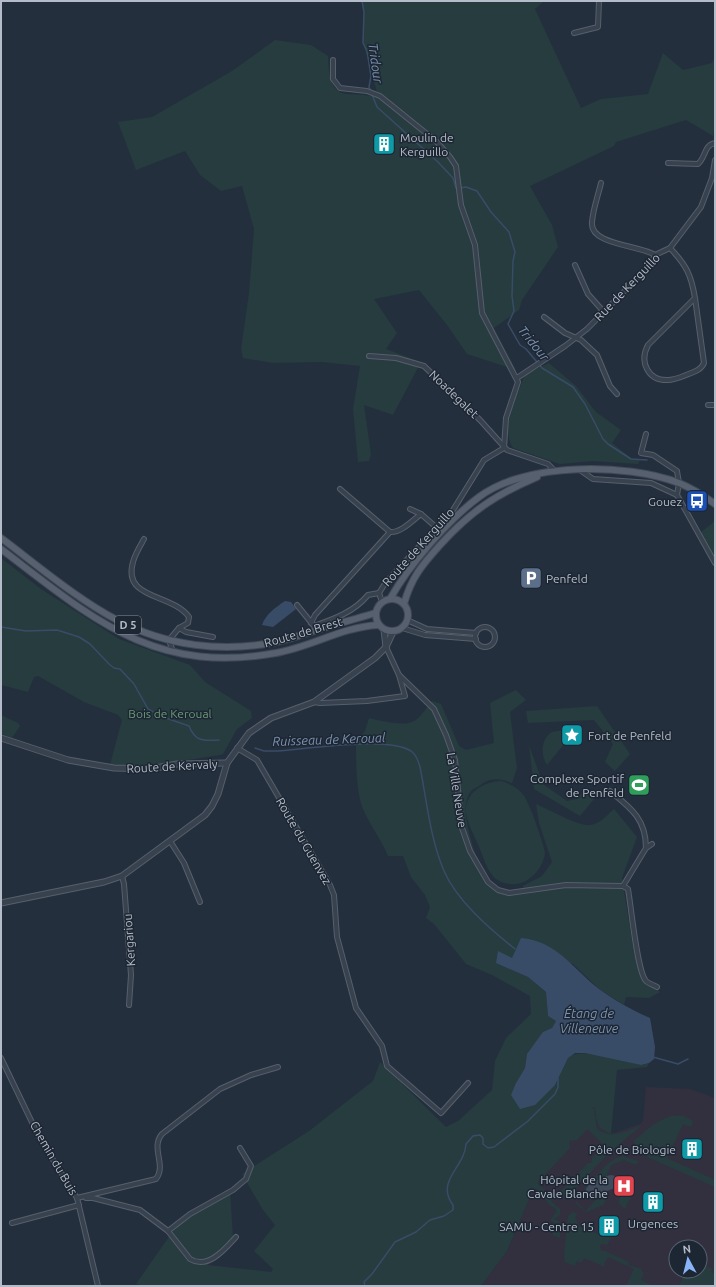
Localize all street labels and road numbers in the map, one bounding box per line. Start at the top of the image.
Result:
street label: Rue de Kerguillo [592,251,662,323]
street label: Noadegalet [427,367,481,421]
street label: Route de Kerguillo [380,505,456,589]
street label: Route de Brest [263,615,344,649]
road number: D 5 [115,616,141,634]
street label: La Ville Neuve [445,751,469,829]
street label: Route de Kervaly [126,757,218,775]
street label: Route du Guenvez [274,795,334,887]
street label: Kergariou [121,913,137,967]
street label: Chemin du Buis [28,1119,80,1197]

